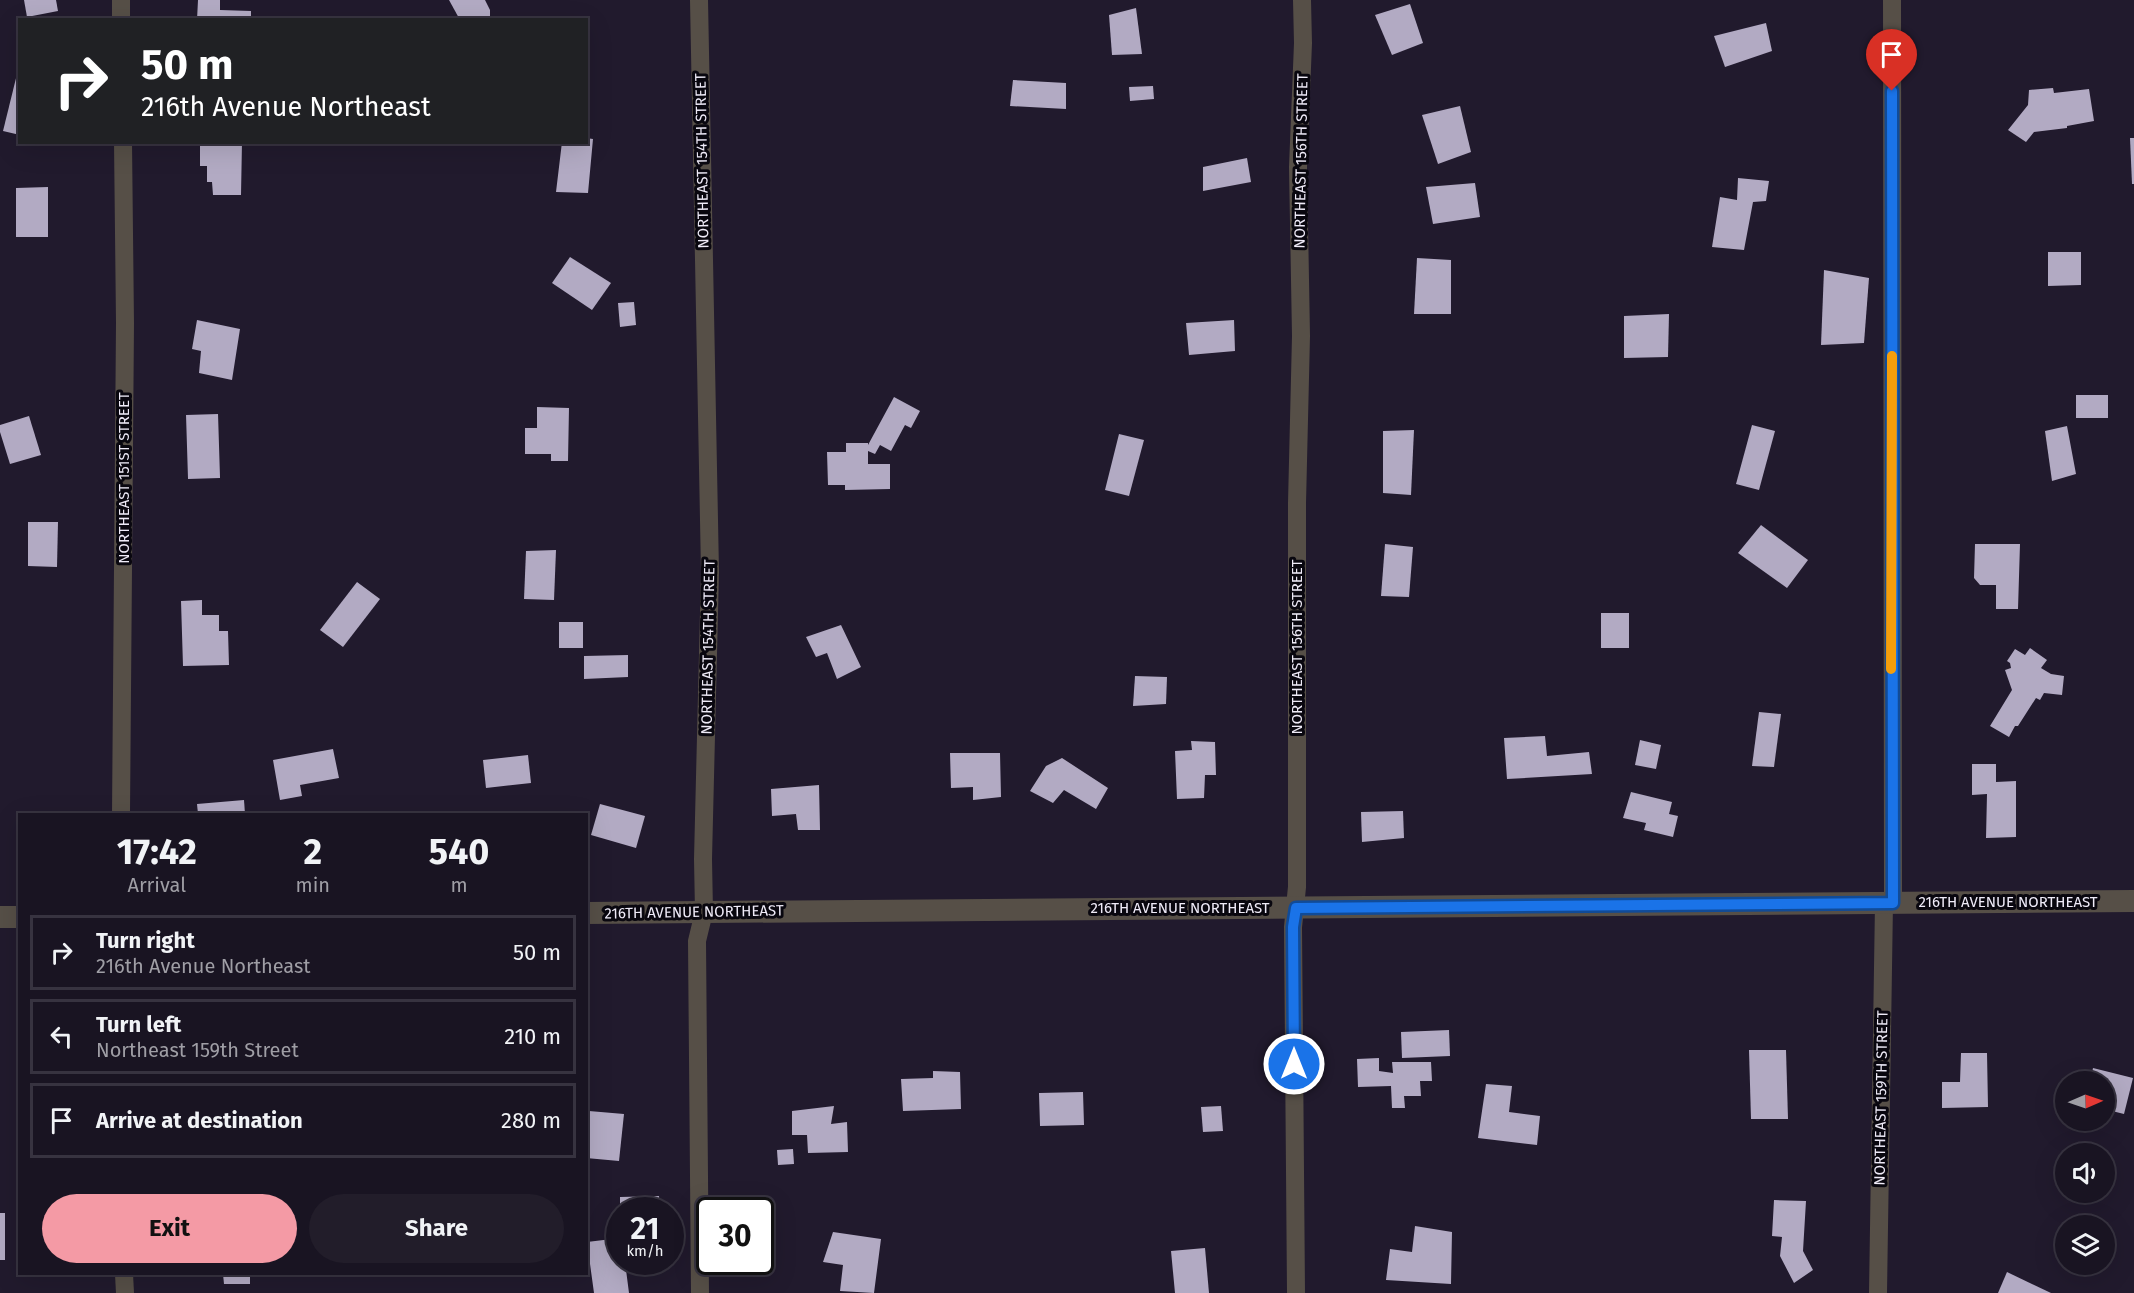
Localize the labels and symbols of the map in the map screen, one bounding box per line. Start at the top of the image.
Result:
pin [1866,29,1917,91]
street label: NORTHEAST 154TH STREET [691,73,713,249]
street label: NORTHEAST 156TH STREET [1290,73,1312,249]
street label: NORTHEAST 151ST STREET [115,392,133,564]
street label: NORTHEAST 154TH STREET [697,559,719,735]
street label: NORTHEAST 156TH STREET [1288,559,1306,735]
street label: 216TH AVENUE NORTHEAST [1918,893,2098,911]
street label: 216TH AVENUE NORTHEAST [1090,899,1270,917]
street label: 216TH AVENUE NORTHEAST [604,901,784,923]
street label: NORTHEAST 159TH STREET [1870,1010,1892,1186]
position arrow [1262,1032,1326,1096]
north arrow [2055,1071,2115,1131]
speed limit sign: 30 [696,1197,774,1275]

